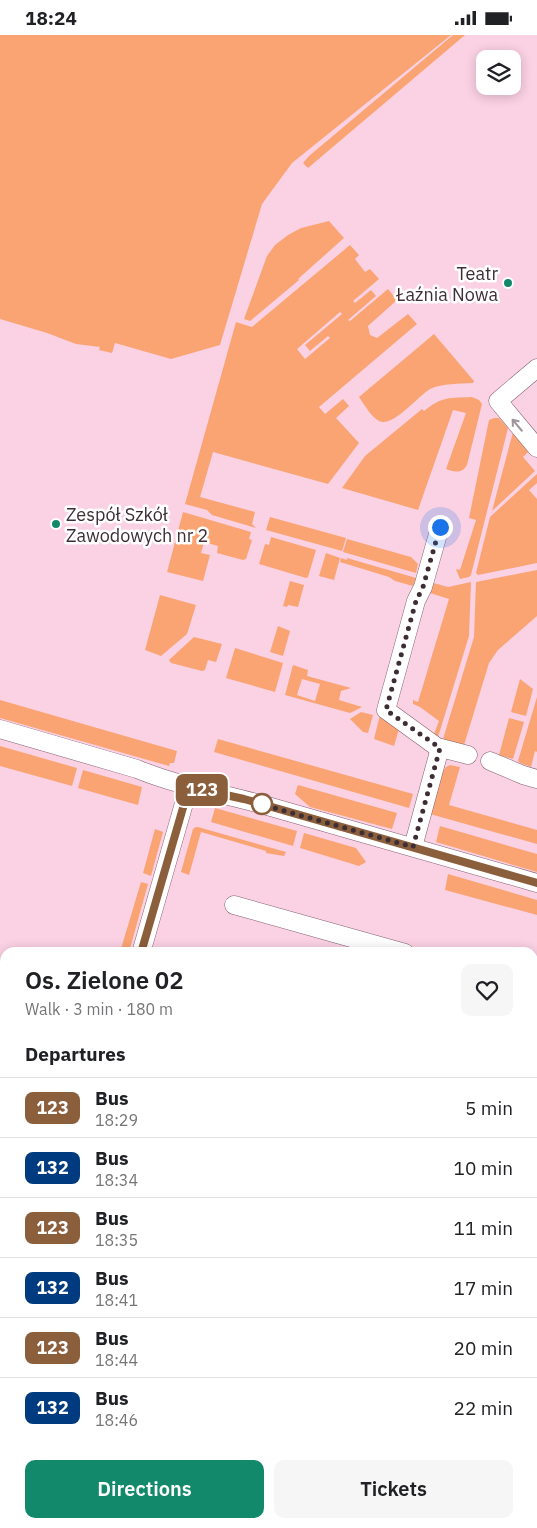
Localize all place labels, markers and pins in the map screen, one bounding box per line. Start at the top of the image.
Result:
place label: Teatr Łaźnia Nowa [395,262,498,306]
marker: Teatr Łaźnia Nowa [502,277,514,289]
place label: Zespół Szkół Zawodowych nr 2 [66,503,208,547]
marker: Zespół Szkół Zawodowych nr 2 [50,518,62,530]
unlabelled marker [251,793,273,815]

